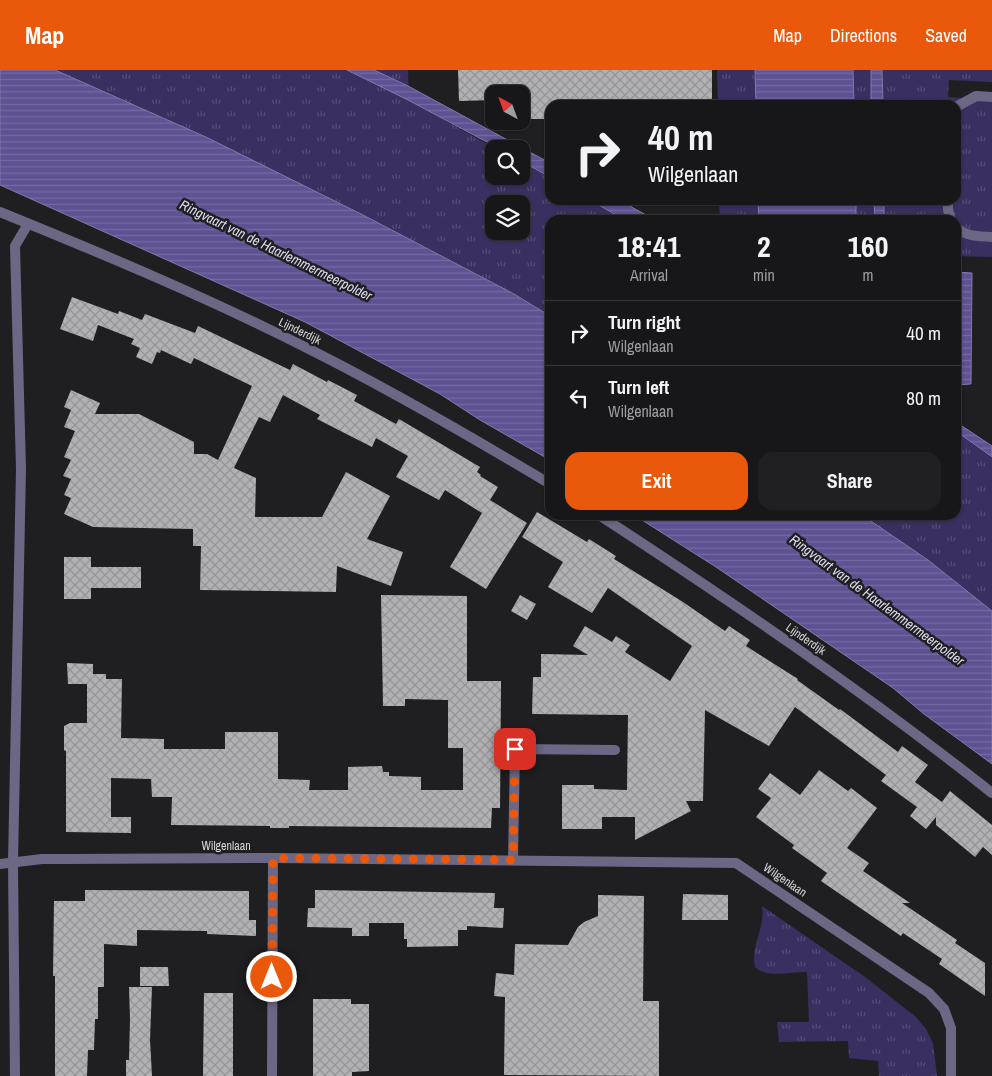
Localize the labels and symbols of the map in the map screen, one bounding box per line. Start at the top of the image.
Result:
north arrow [485,85,530,130]
water label: Ringvaart van de Haarlemmermeerpolder [177,195,376,305]
street label: Lijnderdijk [276,314,324,348]
water label: Ringvaart van de Haarlemmermeerpolder [786,530,969,670]
street label: Lijnderdijk [783,619,829,659]
pin [494,728,536,770]
street label: Wilgenlaan [201,838,251,854]
street label: Wilgenlaan [760,860,810,900]
position arrow [245,950,297,1002]

